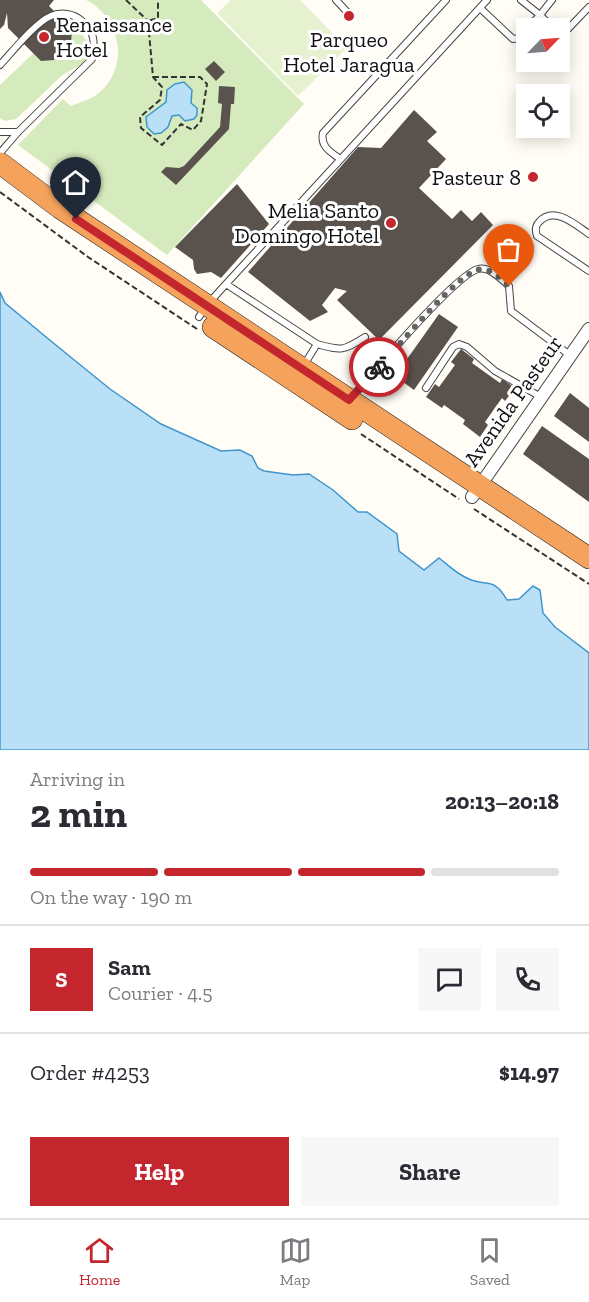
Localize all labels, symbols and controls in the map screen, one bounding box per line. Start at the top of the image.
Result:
marker: Parqueo Hotel Jaragua [342,9,356,23]
place label: Renaissance Hotel [56,11,172,63]
north arrow [516,18,570,72]
map controls [516,18,570,138]
place label: Parqueo Hotel Jaragua [283,26,415,78]
marker: Renaissance Hotel [37,30,51,44]
button: locate [516,84,570,138]
pin [50,157,101,219]
place label: Pasteur 8 [432,164,521,191]
icon: home [59,166,92,199]
marker: Pasteur 8 [526,170,540,184]
place label: Melia Santo Domingo Hotel [234,197,379,249]
marker: Melia Santo Domingo Hotel [384,216,398,230]
pin [483,224,534,286]
icon: bag [492,233,525,266]
street label: Avenida Pasteur [458,330,568,472]
courier [349,337,409,397]
icon: bike [363,351,396,384]
text: Arriving in [30,767,125,791]
text: 20:13–20:18 [445,788,559,815]
text: 2 min [30,790,127,837]
text: On the way · 190 m [30,885,192,909]
button: chat [418,948,481,1011]
button: phone [496,948,559,1011]
text: Sam [108,954,151,981]
text: S [55,966,68,993]
text: Courier · 4.5 [108,981,213,1005]
text: Order #4253 [30,1059,150,1086]
text: $14.97 [499,1059,559,1086]
button: Help [30,1137,289,1206]
button: Share [301,1137,559,1206]
tab: Home [79,1234,120,1289]
tab: Map [279,1234,312,1289]
tab: Saved [470,1234,510,1289]

